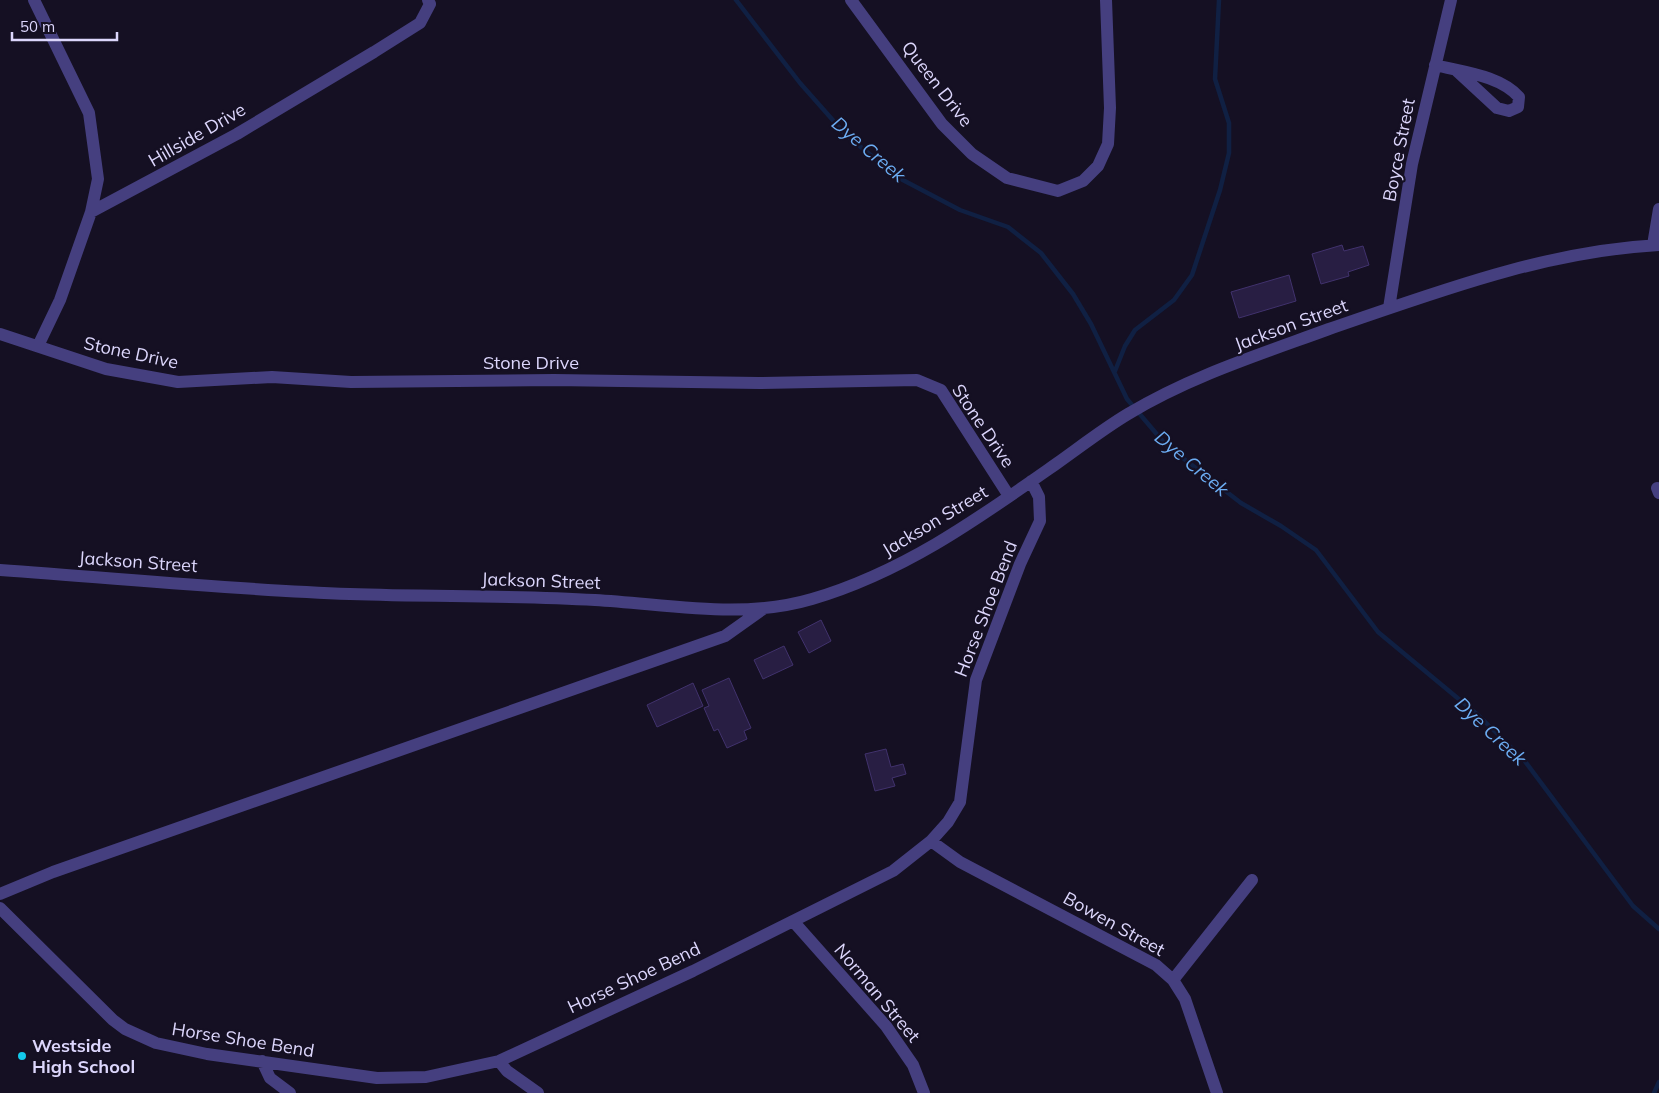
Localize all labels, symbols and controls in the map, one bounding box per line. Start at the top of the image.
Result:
scale bar [12,10,118,42]
text: 50 m [20,17,55,36]
street label: Queen Drive [897,36,978,131]
street label: Boyce Street [1377,96,1420,204]
street label: Hillside Drive [144,97,250,172]
water label: Dye Creek [827,111,912,188]
street label: Jackson Street [1231,293,1351,356]
street label: Stone Drive [82,331,181,374]
street label: Stone Drive [483,351,579,374]
street label: Stone Drive [947,379,1020,472]
water label: Dye Creek [1150,425,1235,502]
street label: Jackson Street [878,480,992,561]
street label: Horse Shoe Bend [949,538,1022,680]
street label: Jackson Street [78,546,198,577]
street label: Jackson Street [481,567,601,594]
water label: Dye Creek [1450,692,1533,771]
street label: Bowen Street [1059,886,1169,961]
street label: Horse Shoe Bend [564,937,704,1018]
street label: Norman Street [829,939,925,1047]
street label: Horse Shoe Bend [170,1017,316,1062]
place label: Westside High School [32,1034,135,1078]
marker: Westside High School [16,1050,28,1062]

